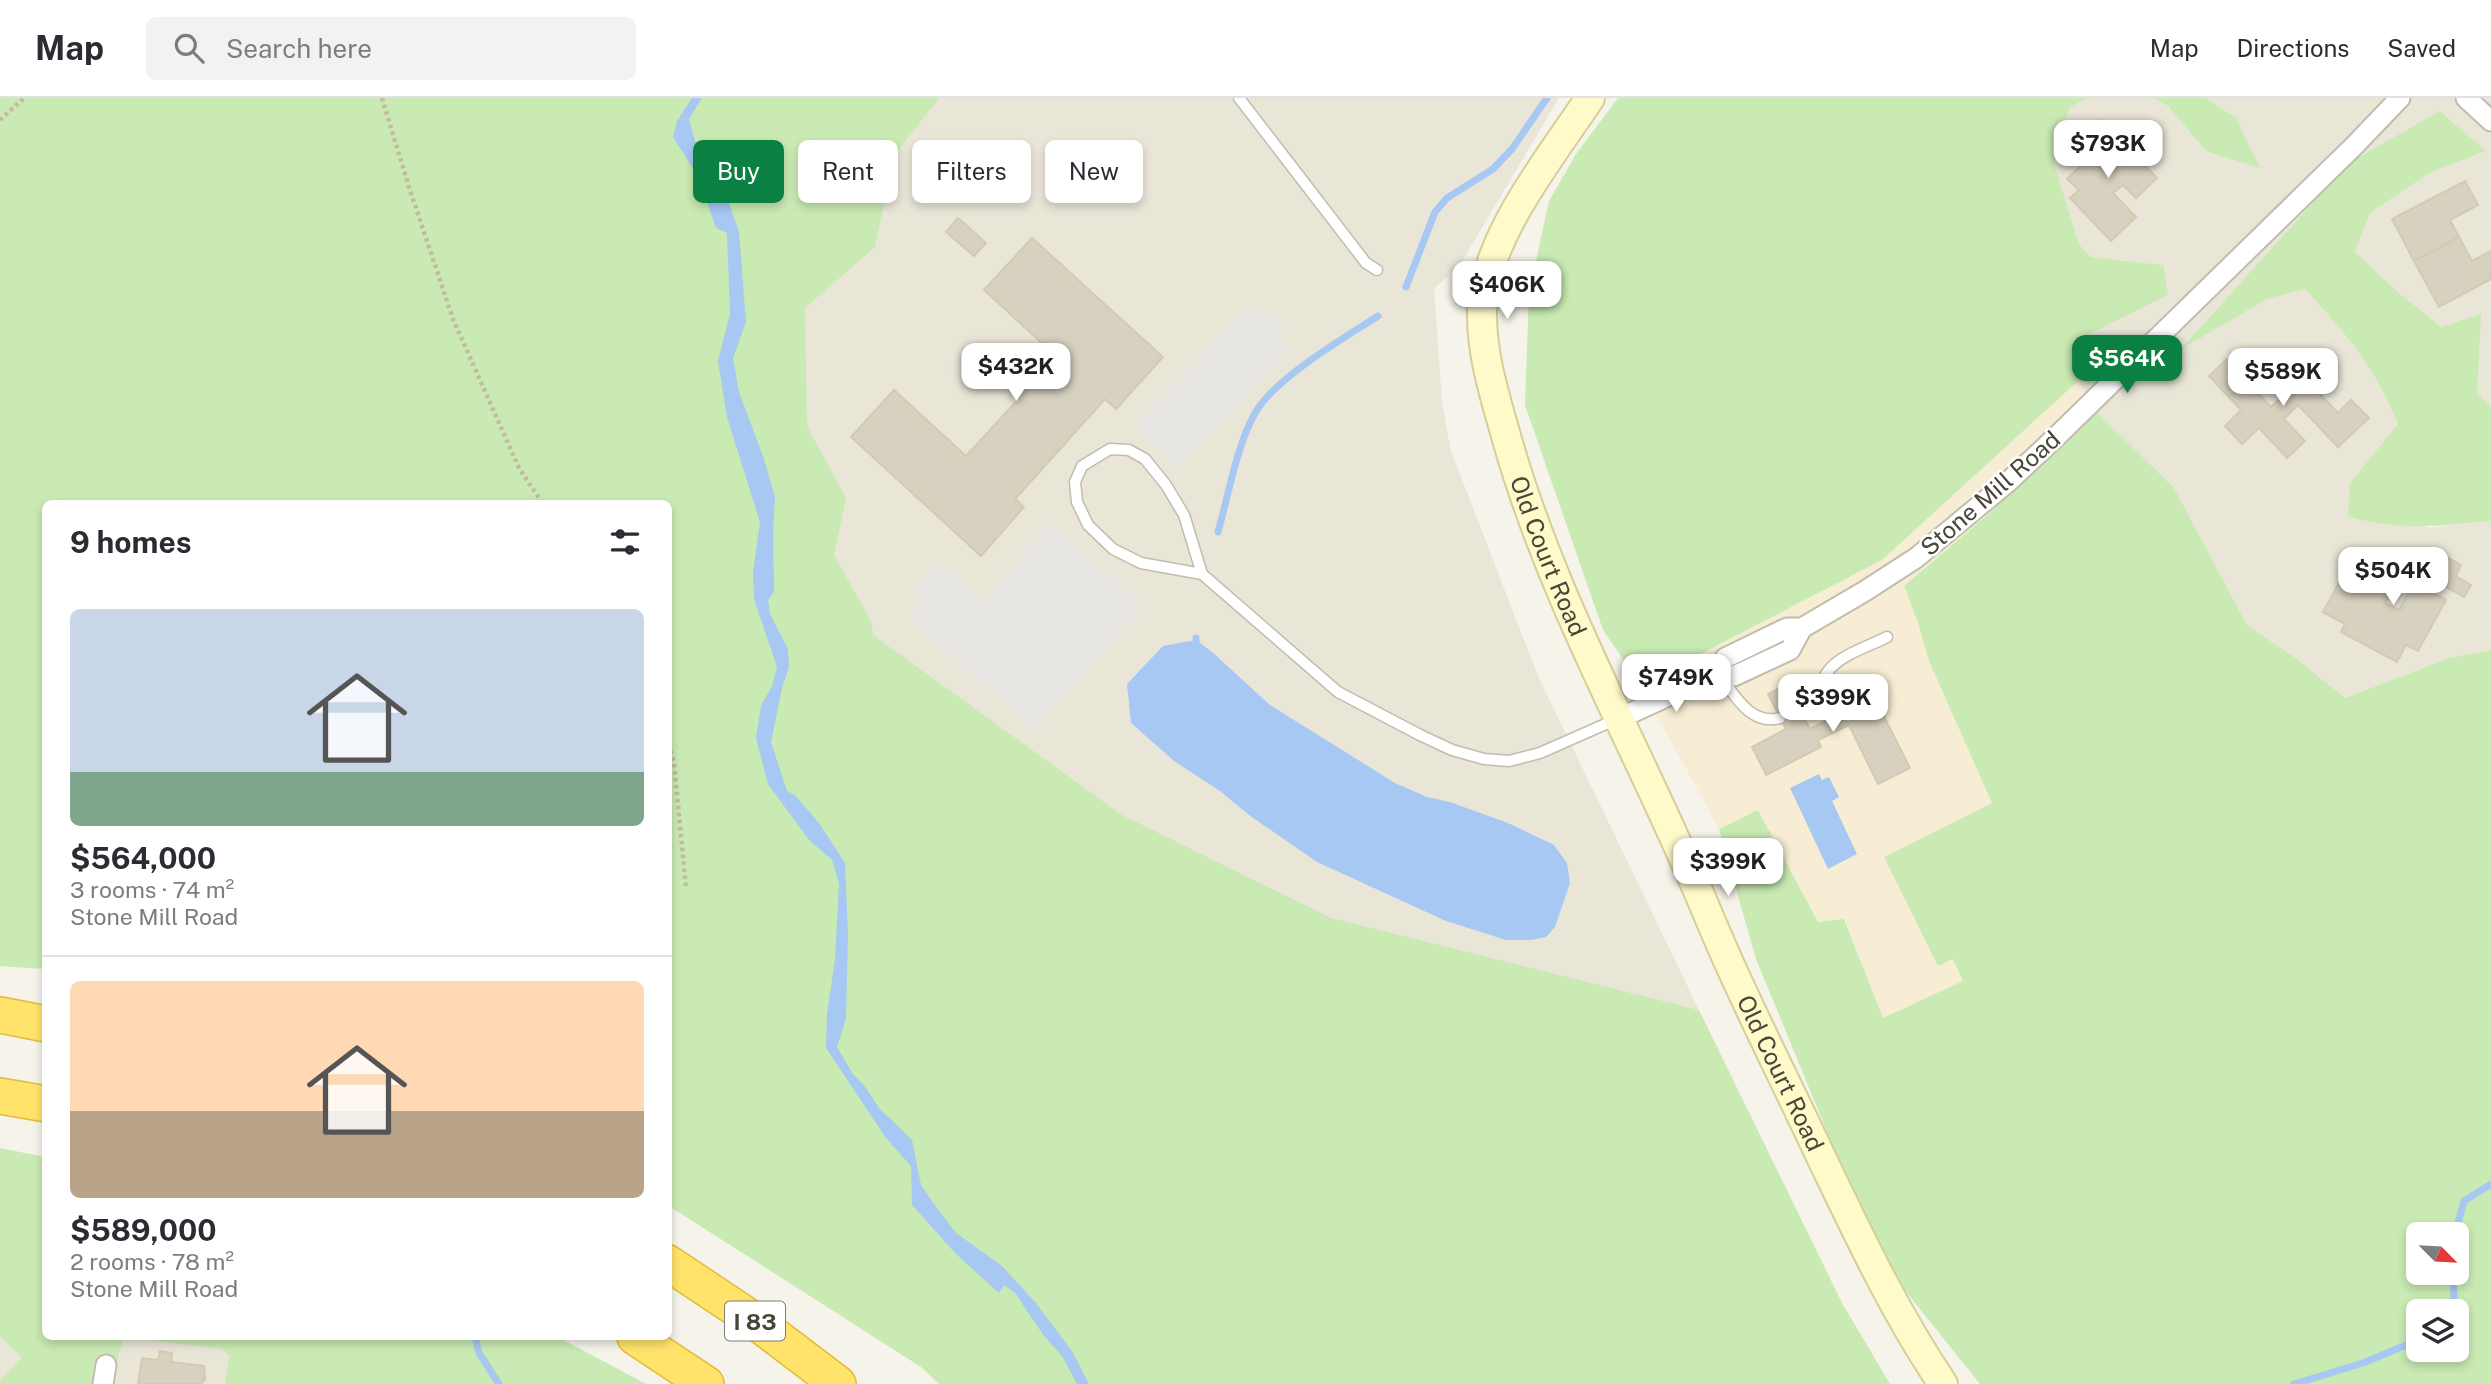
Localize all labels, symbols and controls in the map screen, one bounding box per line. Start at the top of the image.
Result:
search box [146,17,636,80]
text: Map [35,29,104,67]
icon: search [170,29,208,67]
text: Search here [226,33,372,64]
text: Map [2150,34,2199,62]
text: Directions [2237,34,2349,62]
text: Saved [2387,34,2456,62]
pin: $793K [2059,120,2157,180]
text: $793K [2070,129,2146,156]
chip: Buy [693,140,784,203]
chip: Rent [798,140,898,203]
chip: Filters [912,140,1031,203]
chip: New [1045,140,1143,203]
pin: $406K [1458,262,1556,321]
text: $406K [1468,270,1546,297]
pin: $564K [2078,336,2176,395]
pin: $432K [967,344,1065,403]
text: $564K [2088,344,2166,371]
pin: $589K [2234,348,2332,408]
text: $432K [977,352,1055,379]
text: $589K [2244,357,2322,384]
street label: Stone Mill Road [1915,425,2065,561]
street label: Old Court Road [1505,472,1593,640]
icon: filters [606,523,644,561]
text: 9 homes [70,524,192,560]
pin: $504K [2344,547,2442,607]
text: $504K [2354,556,2432,583]
pin: $749K [1627,654,1725,714]
icon: home [294,655,420,781]
text: $749K [1638,663,1714,690]
pin: $399K [1784,674,1882,734]
text: $399K [1794,683,1872,710]
pin: $399K [1679,838,1777,898]
text: $564,000 [70,840,216,876]
text: $399K [1689,847,1767,874]
text: 3 rooms · 74 m² [70,876,234,903]
text: Stone Mill Road [70,903,238,930]
street label: Old Court Road [1732,991,1830,1155]
icon: home [294,1027,420,1153]
text: $589,000 [70,1212,217,1248]
north arrow [2406,1222,2469,1284]
map controls [2406,1222,2469,1362]
text: 2 rooms · 78 m² [70,1248,234,1275]
text: Stone Mill Road [70,1275,238,1302]
button: layers [2406,1299,2469,1362]
road number: I 83 [725,1302,785,1340]

